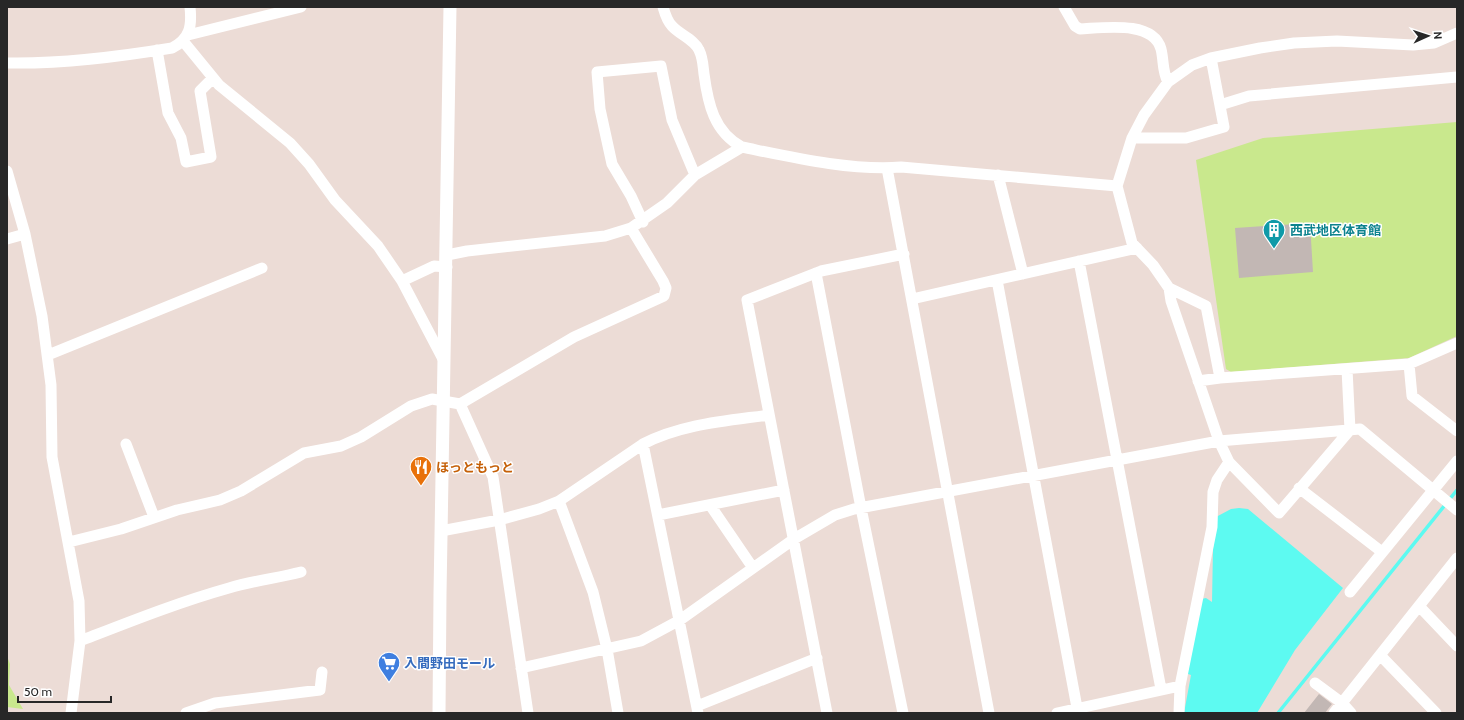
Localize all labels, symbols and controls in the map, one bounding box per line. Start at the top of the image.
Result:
north arrow [1408,16,1448,56]
text: N [1431,31,1445,40]
building icon: 西武地区体育館 [1261,217,1287,250]
place label: 西武地区体育館 [1290,222,1381,238]
restaurant icon: ほっともっと [408,454,434,487]
place label: ほっともっと [436,459,514,475]
supermarket icon: 入間野田モール [376,650,402,683]
place label: 入間野田モール [404,655,495,671]
scale bar [18,678,111,704]
text: 50 m [24,684,52,699]

